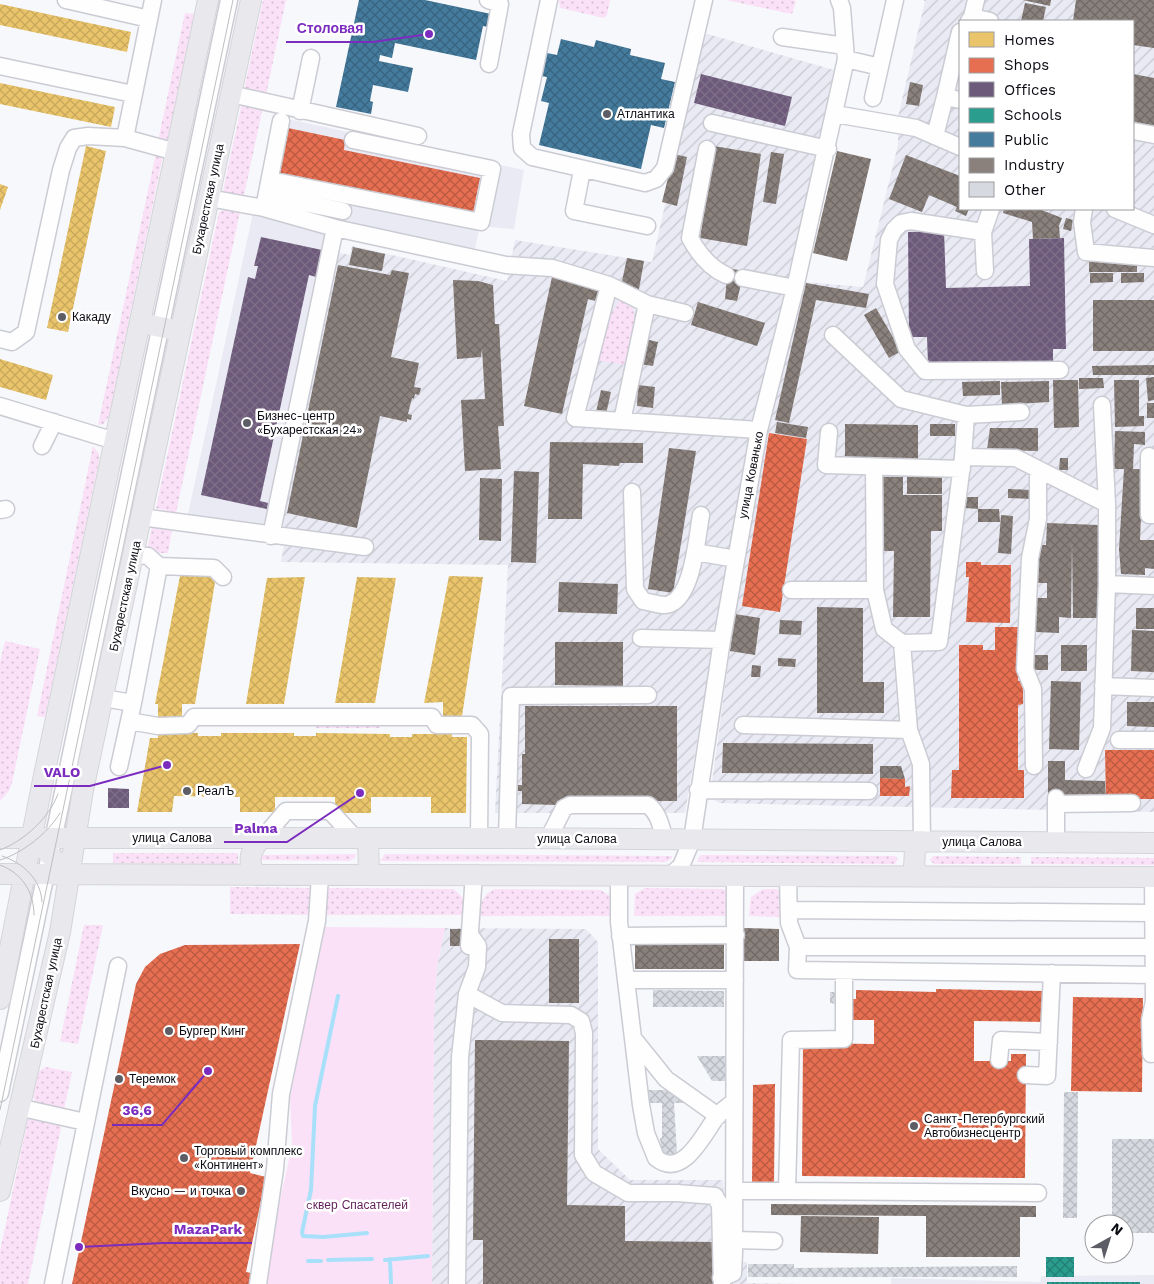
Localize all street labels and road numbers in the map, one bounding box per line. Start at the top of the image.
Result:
street label: Бухарестская улица [189,142,227,256]
street label: улица Кованько [736,430,766,520]
street label: Бухарестская улица [106,539,144,653]
street label: улица Салова [132,831,212,845]
street label: улица Салова [537,832,617,846]
street label: улица Салова [942,835,1022,849]
street label: Бухарестская улица [27,936,65,1050]

